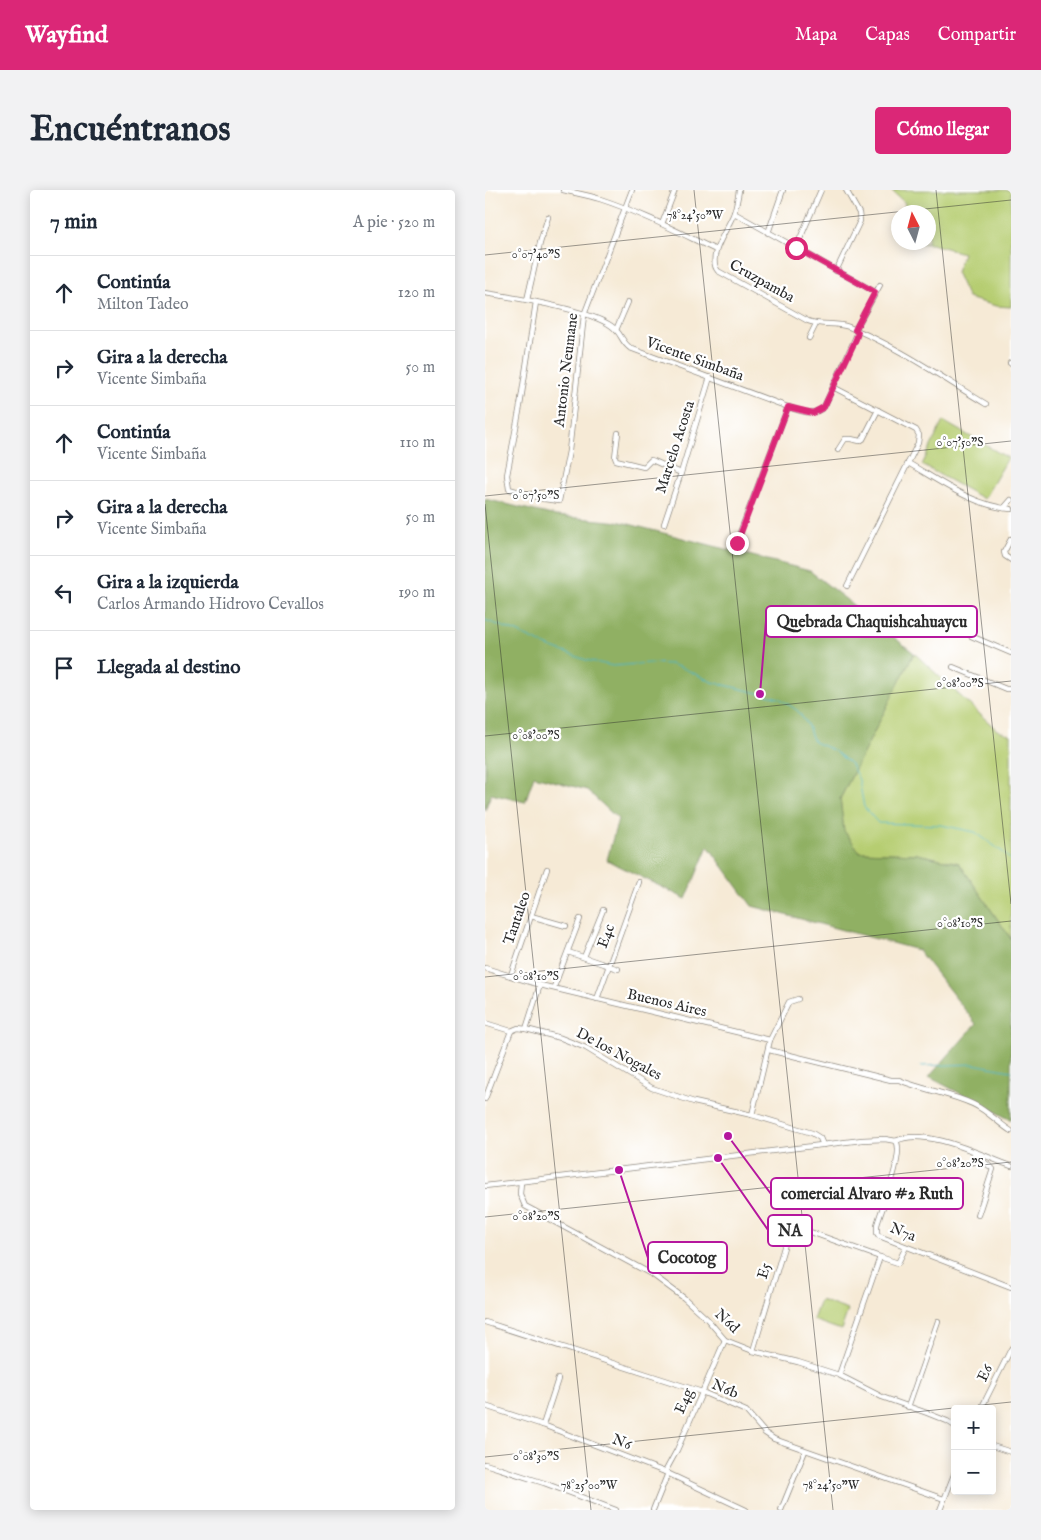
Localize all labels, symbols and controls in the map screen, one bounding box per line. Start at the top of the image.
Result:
text: Wayfind [25,20,108,51]
text: Mapa [795,24,837,47]
text: Capas [865,24,910,47]
text: Compartir [938,24,1016,47]
button: Cómo llegar [875,107,1011,154]
text: Encuéntranos [30,108,230,153]
north arrow [891,205,936,250]
text: 78°24'50"W [667,208,724,223]
text: 7 min [50,209,97,236]
text: A pie · 520 m [353,213,435,233]
route start [785,237,808,260]
text: 0°07'40"S [512,247,560,262]
street label: Cruzpamba [726,255,798,307]
text: Continúa [97,271,171,295]
icon: ahead [50,279,78,307]
text: 120 m [398,283,435,303]
text: Milton Tadeo [97,295,189,315]
street label: Antonio Neumane [549,312,582,429]
street label: Vicente Simbaña [643,332,747,386]
text: Gira a la derecha [97,346,227,370]
icon: right [50,354,78,382]
text: 50 m [406,358,435,378]
text: Vicente Simbaña [97,370,206,390]
street label: Marcelo Acosta [651,398,699,496]
text: Continúa [97,421,171,445]
icon: ahead [50,429,78,457]
text: 110 m [399,433,435,453]
text: 0°07'50"S [937,435,983,450]
text: Vicente Simbaña [97,445,206,465]
text: 0°07'50"S [513,488,559,503]
text: Gira a la derecha [97,496,227,520]
icon: right [50,504,78,532]
text: 50 m [406,508,435,528]
text: Vicente Simbaña [97,520,206,540]
route end [726,532,749,555]
text: Gira a la izquierda [97,571,239,595]
icon: left [50,579,78,607]
text: 190 m [398,583,435,603]
text: Carlos Armando Hidrovo Cevallos [97,595,324,615]
callout: Quebrada Chaquishcahuaycu [766,606,977,637]
text: Quebrada Chaquishcahuaycu [777,613,968,633]
icon: arrive [50,654,78,682]
text: Llegada al destino [97,656,240,680]
text: 0°08'00"S [936,676,984,691]
text: 0°08'00"S [512,728,560,743]
street label: Tantaleo [499,889,535,947]
text: 0°08'10"S [937,916,983,931]
street label: E4c [593,921,619,951]
text: 0°08'10"S [513,969,559,984]
street label: Buenos Aires [625,985,709,1021]
street label: De los Nogales [573,1023,665,1085]
text: 0°08'20"S [936,1156,984,1171]
callout: comercial Alvaro #2 Ruth [771,1178,963,1209]
text: comercial Alvaro #2 Ruth [781,1185,954,1205]
text: 0°08'20"S [512,1209,560,1224]
callout: NA [768,1215,812,1246]
street label: N7a [887,1218,919,1246]
text: NA [777,1222,803,1242]
callout: Cocotog [648,1242,727,1273]
text: Cocotog [658,1249,717,1269]
street label: E5 [753,1260,775,1281]
street label: N6d [711,1305,744,1338]
street label: E6 [973,1361,997,1385]
street label: N6b [709,1375,741,1403]
street label: E4g [670,1385,698,1417]
map controls [951,1405,996,1495]
button: + [951,1405,996,1450]
street label: N6 [610,1430,635,1455]
text: 0°08'30"S [513,1449,559,1464]
button: − [951,1450,996,1495]
text: 78°25'00"W [561,1478,618,1493]
text: 78°24'50"W [803,1478,860,1493]

